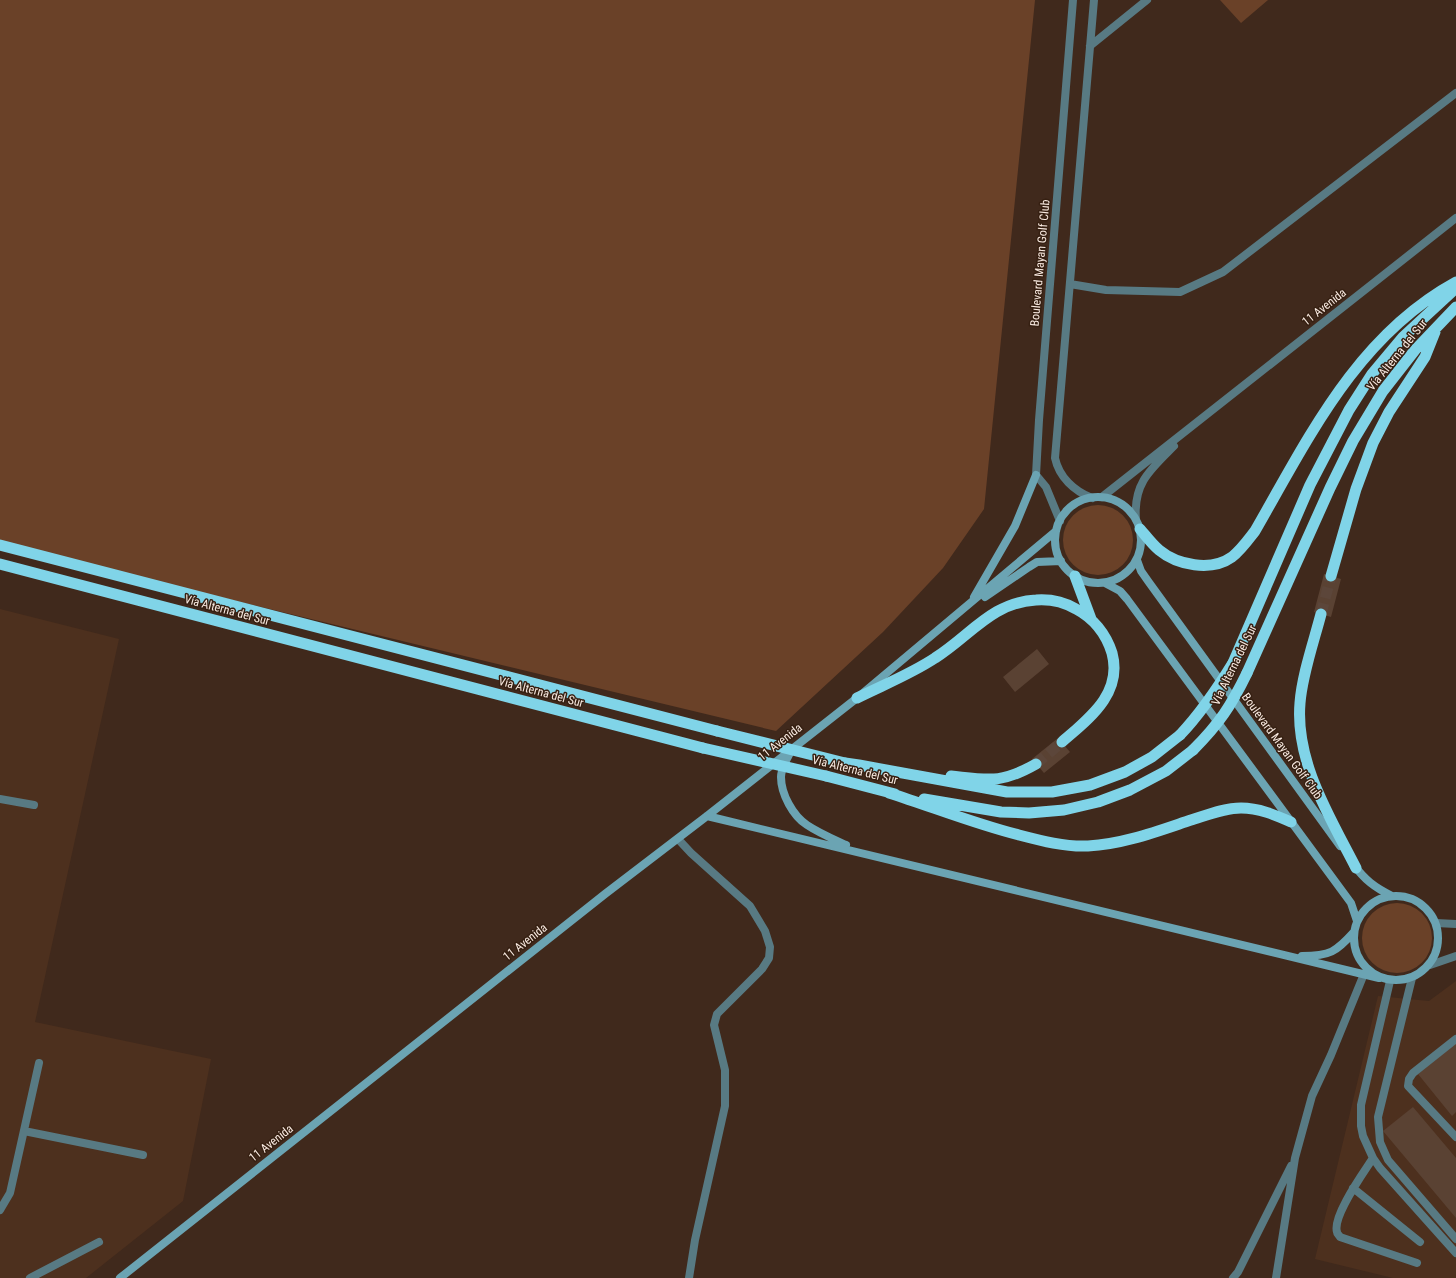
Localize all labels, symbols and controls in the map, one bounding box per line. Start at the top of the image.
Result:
street label: Boulevard Mayan Golf Club [1027,199,1053,327]
street label: 11 Avenida [1299,285,1349,329]
street label: Vía Alterna del Sur [1364,316,1430,393]
street label: Vía Alterna del Sur [183,592,271,628]
street label: Vía Alterna del Sur [1208,622,1260,707]
street label: Vía Alterna del Sur [497,674,585,710]
street label: Boulevard Mayan Golf Club [1239,690,1325,802]
street label: 11 Avenida [755,720,805,764]
street label: Vía Alterna del Sur [811,753,900,787]
street label: 11 Avenida [500,920,550,964]
street label: 11 Avenida [246,1121,296,1165]

